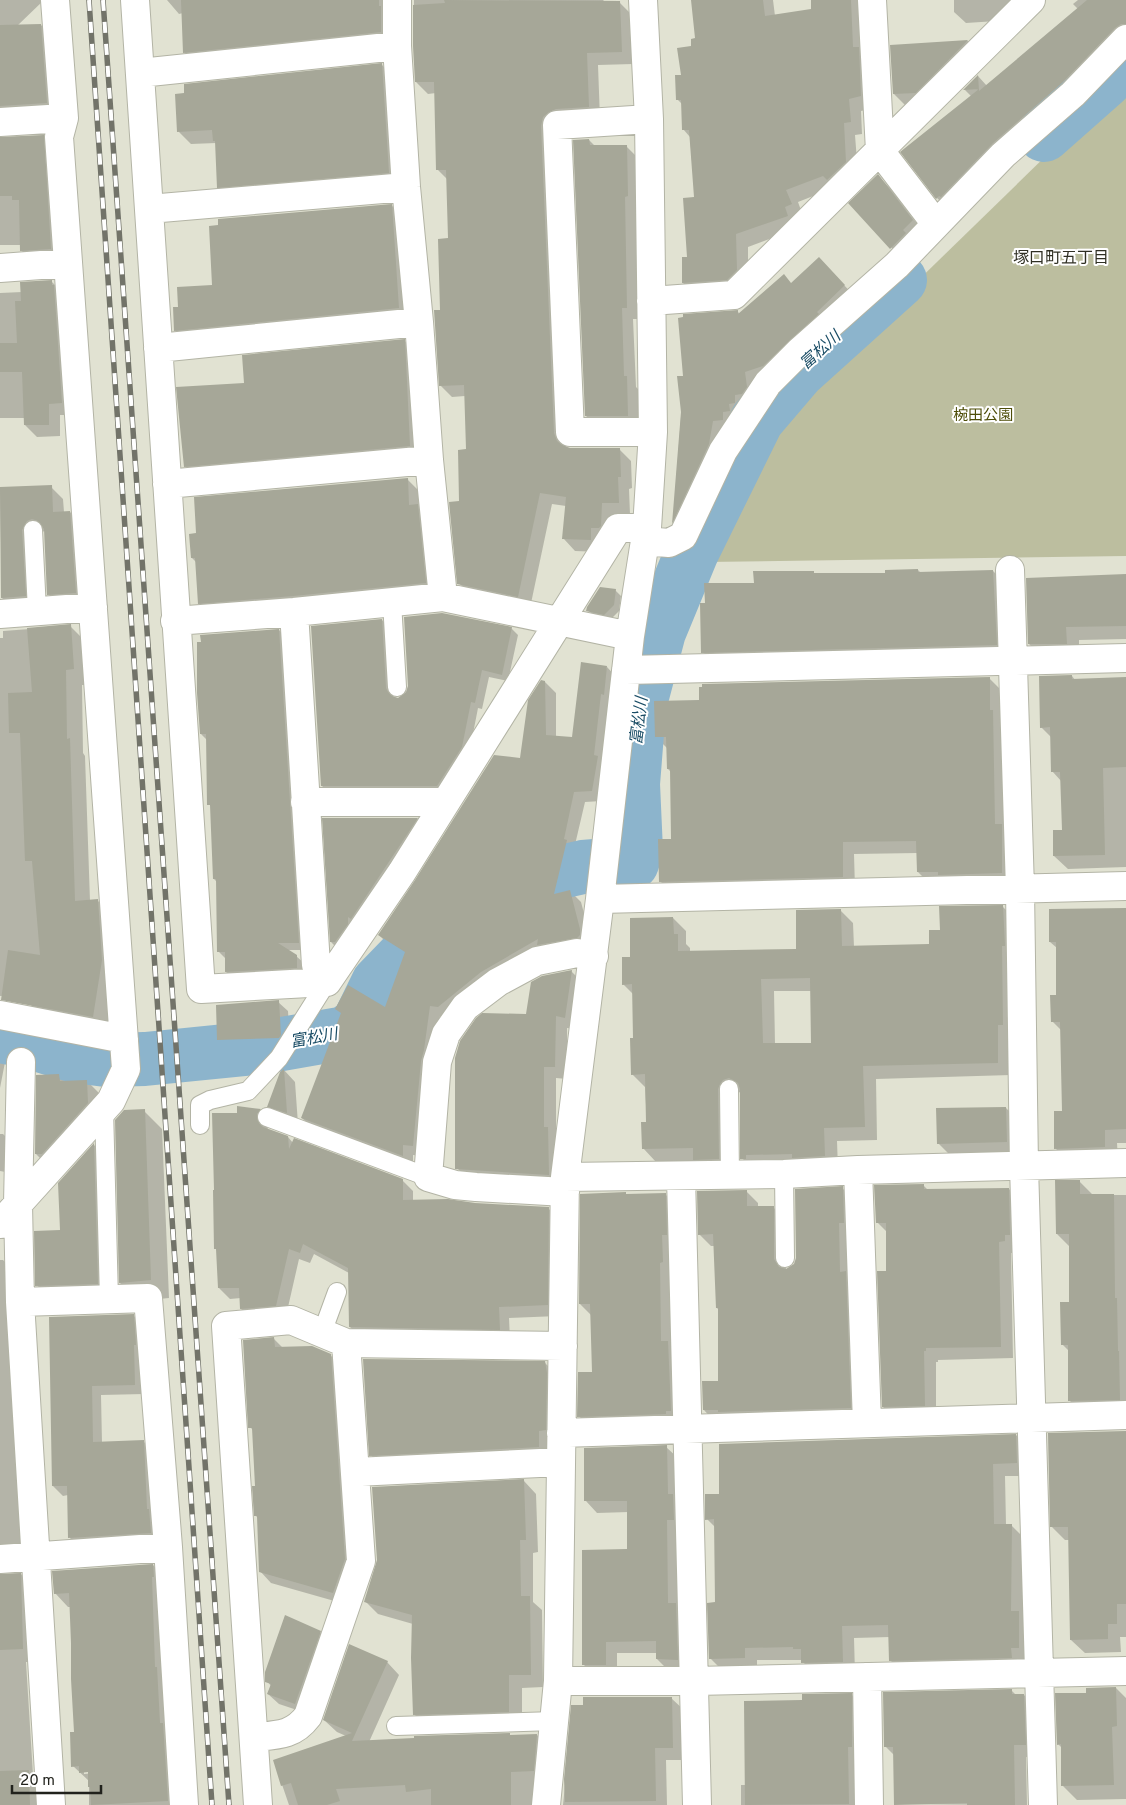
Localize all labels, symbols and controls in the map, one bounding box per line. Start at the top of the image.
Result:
district label: 塚口町五丁目 [1013,249,1109,269]
water label: 富松川 [796,326,847,374]
park label: 椀田公園 [953,407,1013,426]
water label: 富松川 [627,694,653,746]
water label: 富松川 [289,1025,341,1053]
scale bar [12,1762,101,1794]
text: 20 m [20,1772,55,1791]

